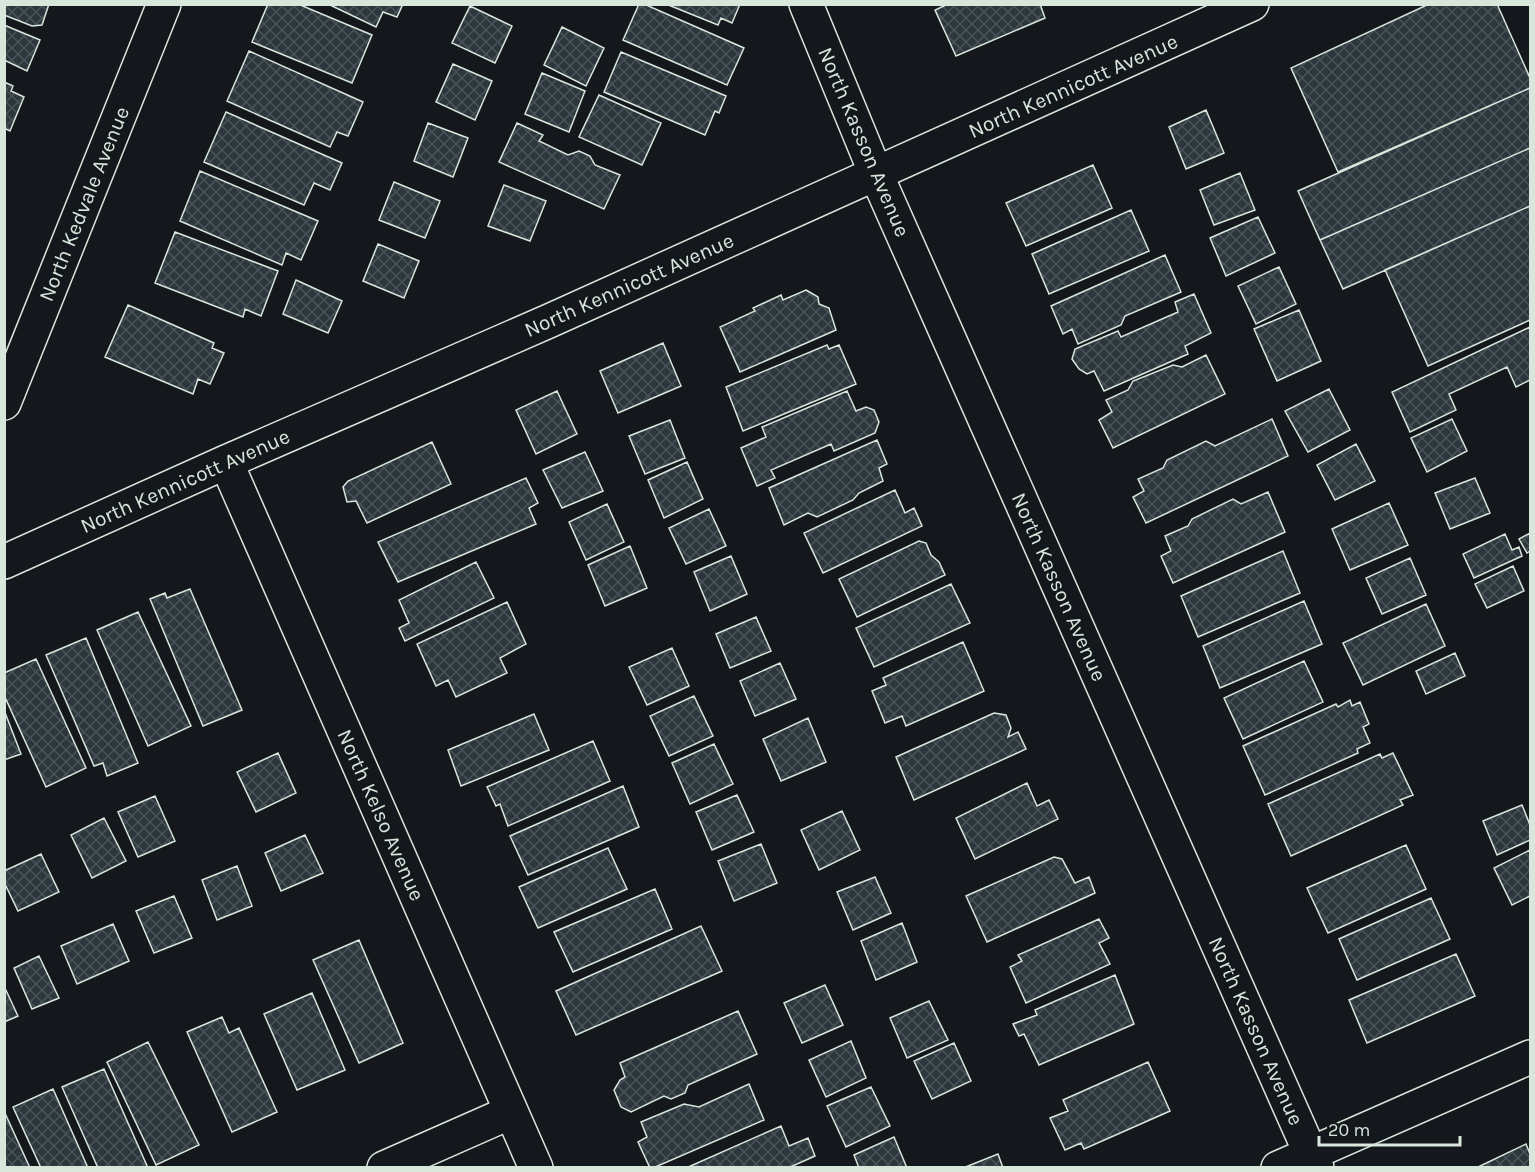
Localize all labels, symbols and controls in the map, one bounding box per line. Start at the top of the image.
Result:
street label: North Kennicott Avenue [965,29,1181,143]
street label: North Kasson Avenue [813,44,915,240]
street label: North Kedvale Avenue [34,103,134,305]
street label: North Kennicott Avenue [521,228,737,342]
street label: North Kennicott Avenue [77,424,293,538]
street label: North Kasson Avenue [1007,489,1111,685]
street label: North Kelso Avenue [332,726,430,904]
street label: North Kasson Avenue [1204,933,1308,1129]
scale bar [1319,1109,1460,1147]
text: 20 m [1328,1119,1370,1141]

